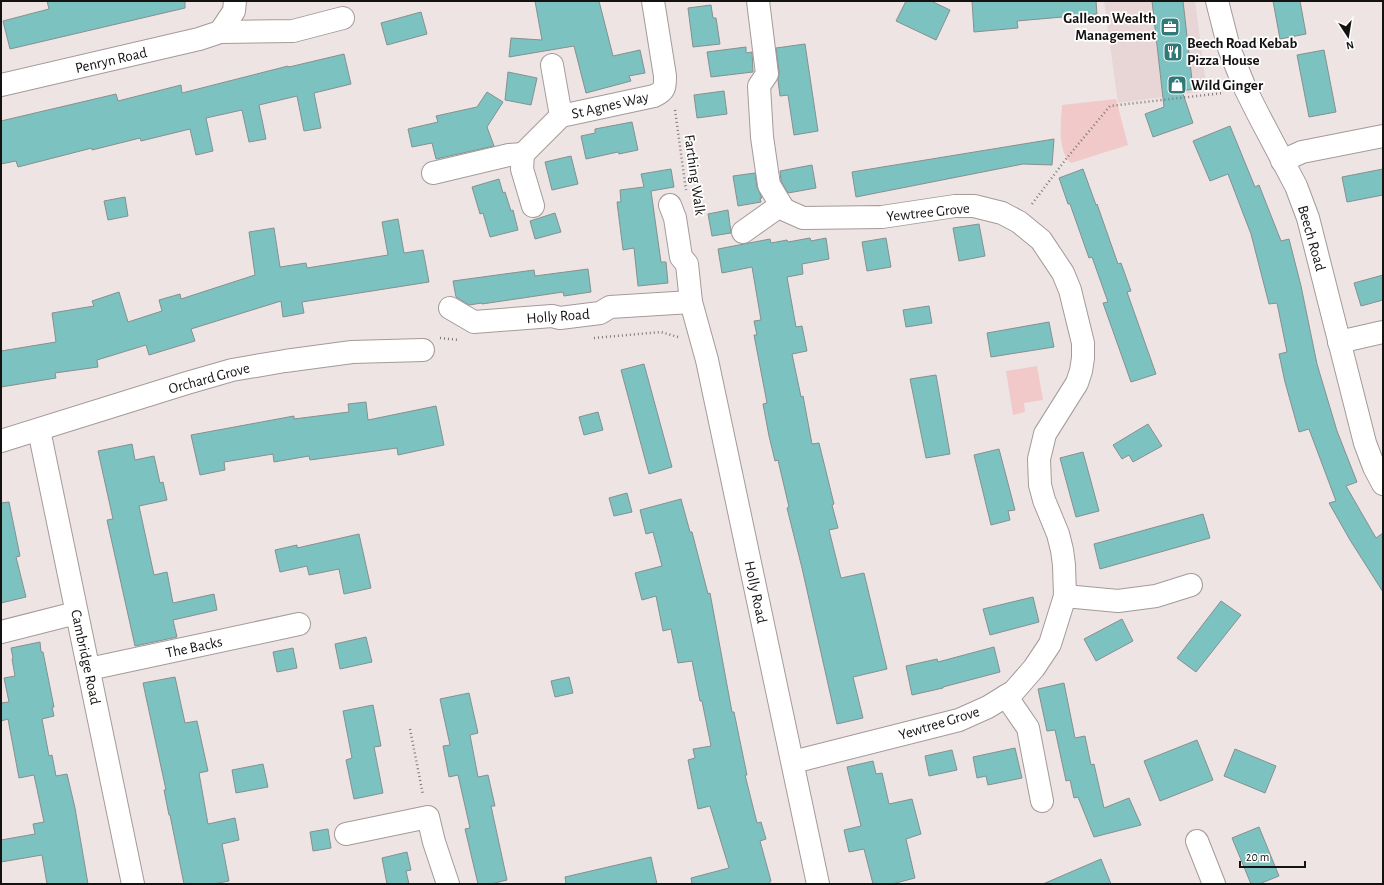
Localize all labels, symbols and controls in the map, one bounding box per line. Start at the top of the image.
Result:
place label: Galleon Wealth Management [1063,11,1156,43]
office icon: Galleon Wealth Management [1159,16,1181,38]
north arrow [1328,16,1368,56]
place label: Beech Road Kebab Pizza House [1187,36,1297,68]
text: N [1345,39,1355,51]
restaurant icon: Beech Road Kebab Pizza House [1162,41,1184,63]
street label: Penryn Road [74,45,149,76]
shop icon: Wild Ginger [1166,74,1188,96]
place label: Wild Ginger [1191,78,1264,93]
street label: St Agnes Way [570,89,651,122]
street label: Farthing Walk [681,134,708,217]
street label: Yewtree Grove [886,201,971,224]
street label: Beech Road [1295,204,1328,273]
street label: Holly Road [526,307,590,326]
street label: Orchard Grove [167,360,251,397]
street label: Holly Road [742,560,769,625]
street label: Cambridge Road [68,608,103,706]
street label: The Backs [164,634,224,661]
street label: Yewtree Grove [897,704,981,743]
scale bar [1240,843,1305,869]
text: 20 m [1246,851,1269,863]

